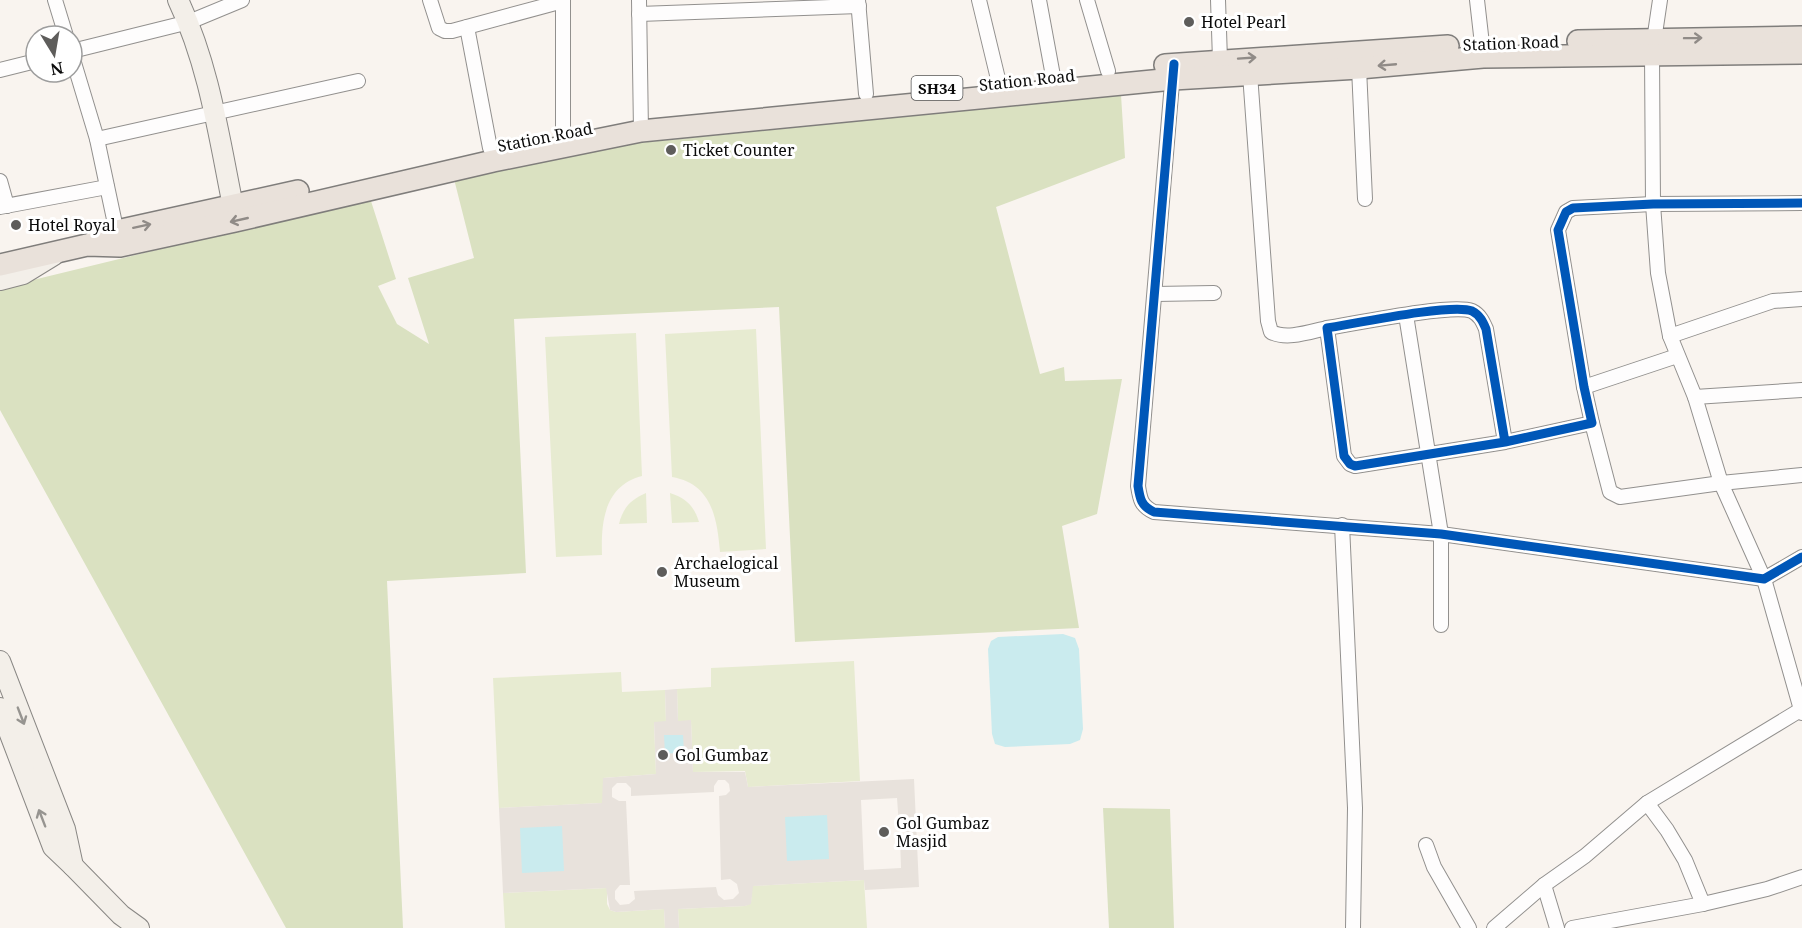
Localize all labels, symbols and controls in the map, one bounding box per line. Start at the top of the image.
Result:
place label: Hotel Pearl [1201,11,1286,33]
marker: Hotel Pearl [1182,15,1196,29]
north arrow [24,24,84,84]
street label: Station Road [1462,30,1560,56]
one-way arrow [1683,32,1703,44]
one-way arrow [1236,53,1256,64]
text: N [48,57,65,81]
one-way arrow [1377,60,1397,71]
street label: Station Road [978,64,1076,96]
road number: SH34 [912,76,962,100]
street label: Station Road [496,117,595,157]
place label: Ticket Counter [683,139,795,161]
marker: Ticket Counter [664,143,678,157]
place label: Hotel Royal [28,214,116,236]
one-way arrow [230,215,249,227]
marker: Hotel Royal [9,218,23,232]
one-way arrow [132,219,151,231]
place label: Archaelogical Museum [674,552,778,592]
marker: Archaelogical Museum [655,565,669,579]
one-way arrow [16,706,27,725]
place label: Gol Gumbaz [675,744,769,766]
marker: Gol Gumbaz [656,748,670,762]
one-way arrow [36,810,47,828]
place label: Gol Gumbaz Masjid [896,812,990,852]
marker: Gol Gumbaz Masjid [877,825,891,839]

